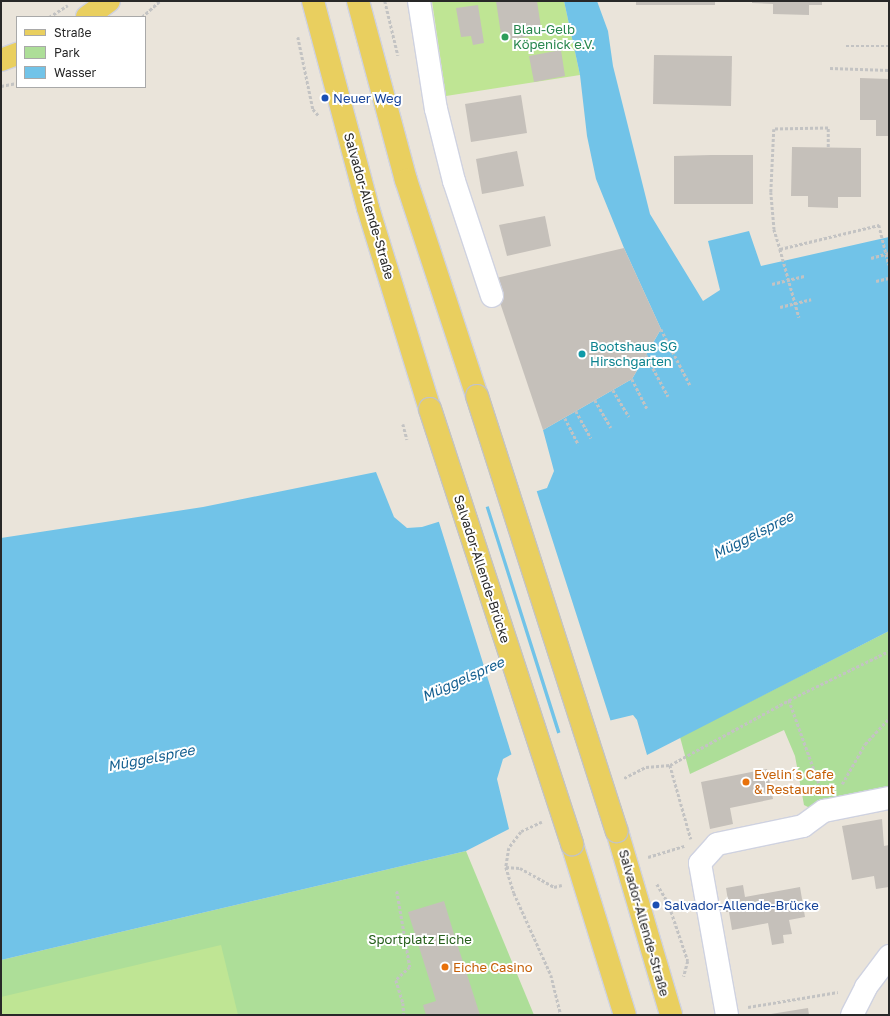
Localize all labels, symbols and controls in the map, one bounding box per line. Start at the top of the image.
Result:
legend [16,16,146,88]
place label: Blau-Gelb Köpenick e.V. [513,22,595,53]
text: Straße [54,25,92,40]
marker: Blau-Gelb Köpenick e.V. [500,32,510,42]
text: Park [54,45,80,60]
text: Wasser [54,65,96,80]
place label: Neuer Weg [333,90,402,106]
marker: Neuer Weg [320,93,330,103]
street label: Salvador-Allende-Straße [341,131,397,281]
place label: Bootshaus SG Hirschgarten [590,339,677,370]
marker: Bootshaus SG Hirschgarten [577,349,587,359]
street label: Salvador-Allende-Brücke [451,493,513,645]
water label: Müggelspree [710,508,796,562]
water label: Müggelspree [419,653,507,705]
water label: Müggelspree [106,741,196,775]
place label: Evelin´s Cafe & Restaurant [754,767,835,798]
marker: Evelin´s Cafe & Restaurant [741,777,751,787]
street label: Salvador-Allende-Straße [616,848,672,998]
place label: Salvador-Allende-Brücke [664,897,819,913]
marker: Salvador-Allende-Brücke [651,900,661,910]
park label: Sportplatz Eiche [368,931,472,947]
place label: Eiche Casino [453,959,533,975]
marker: Eiche Casino [440,962,450,972]

